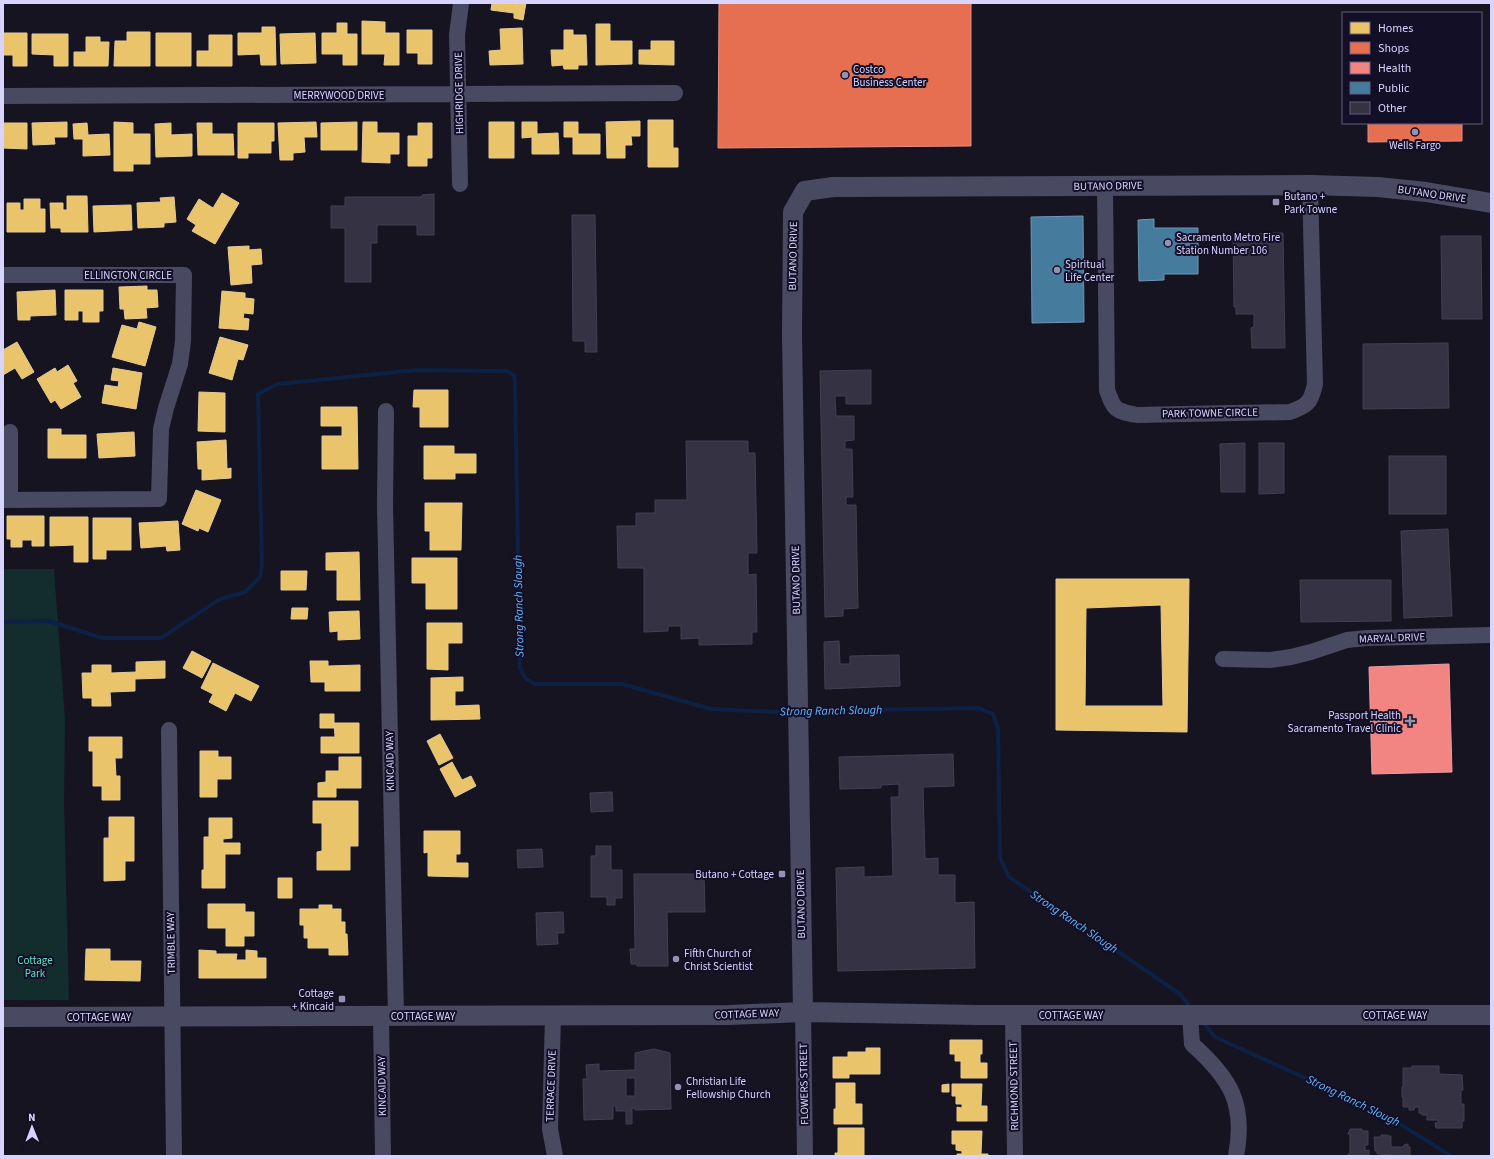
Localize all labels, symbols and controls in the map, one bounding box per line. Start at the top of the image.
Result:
legend [1342,12,1482,124]
text: Homes [1378,20,1413,37]
text: Shops [1378,40,1409,57]
street label: HIGHRIDGE DRIVE [451,52,467,134]
text: Health [1378,60,1411,77]
place label: Costco Business Center [853,62,926,90]
marker: Costco Business Center [840,70,850,80]
text: Public [1378,80,1410,97]
street label: MERRYWOOD DRIVE [293,88,385,103]
text: Other [1378,100,1408,117]
marker: Wells Fargo [1410,127,1420,137]
place label: Wells Fargo [1389,138,1441,153]
street label: BUTANO DRIVE [1073,178,1143,194]
street label: BUTANO DRIVE [1397,182,1467,206]
place label: Butano + Park Towne [1284,189,1338,217]
marker: Butano + Park Towne [1271,197,1281,207]
street label: BUTANO DRIVE [785,221,801,291]
place label: Sacramento Metro Fire Station Number 106 [1176,230,1281,258]
marker: Sacramento Metro Fire Station Number 106 [1163,238,1173,248]
place label: Spiritual Life Center [1065,257,1115,285]
marker: Spiritual Life Center [1052,265,1062,275]
street label: ELLINGTON CIRCLE [84,268,172,283]
street label: PARK TOWNE CIRCLE [1162,405,1258,421]
street label: BUTANO DRIVE [788,545,804,615]
water label: Strong Ranch Slough [510,555,528,657]
street label: MARYAL DRIVE [1359,629,1426,647]
water label: Strong Ranch Slough [780,702,882,720]
place label: Passport Health Sacramento Travel Clinic [1288,708,1401,736]
marker: Passport Health Sacramento Travel Clinic [1404,715,1416,727]
street label: KINCAID WAY [382,730,398,791]
place label: Butano + Cottage [695,867,775,882]
marker: Butano + Cottage [777,869,787,879]
street label: BUTANO DRIVE [793,869,809,939]
water label: Strong Ranch Slough [1027,886,1121,958]
street label: TRIMBLE WAY [163,911,179,974]
place label: Fifth Church of Christ Scientist [684,946,753,974]
park label: Cottage Park [17,953,53,981]
marker: Fifth Church of Christ Scientist [671,954,681,964]
place label: Cottage + Kincaid [292,986,335,1014]
marker: Cottage + Kincaid [337,994,347,1004]
street label: COTTAGE WAY [714,1005,780,1023]
street label: COTTAGE WAY [1039,1008,1104,1023]
street label: COTTAGE WAY [1363,1008,1428,1023]
street label: COTTAGE WAY [391,1009,456,1024]
street label: COTTAGE WAY [67,1010,132,1025]
street label: RICHMOND STREET [1006,1041,1022,1131]
street label: FLOWERS STREET [796,1043,812,1125]
street label: TERRACE DRIVE [542,1050,560,1122]
street label: KINCAID WAY [374,1055,390,1116]
water label: Strong Ranch Slough [1303,1071,1403,1131]
place label: Christian Life Fellowship Church [686,1074,771,1102]
marker: Christian Life Fellowship Church [673,1082,683,1092]
north arrow [12,1107,52,1147]
text: N [28,1110,36,1125]

